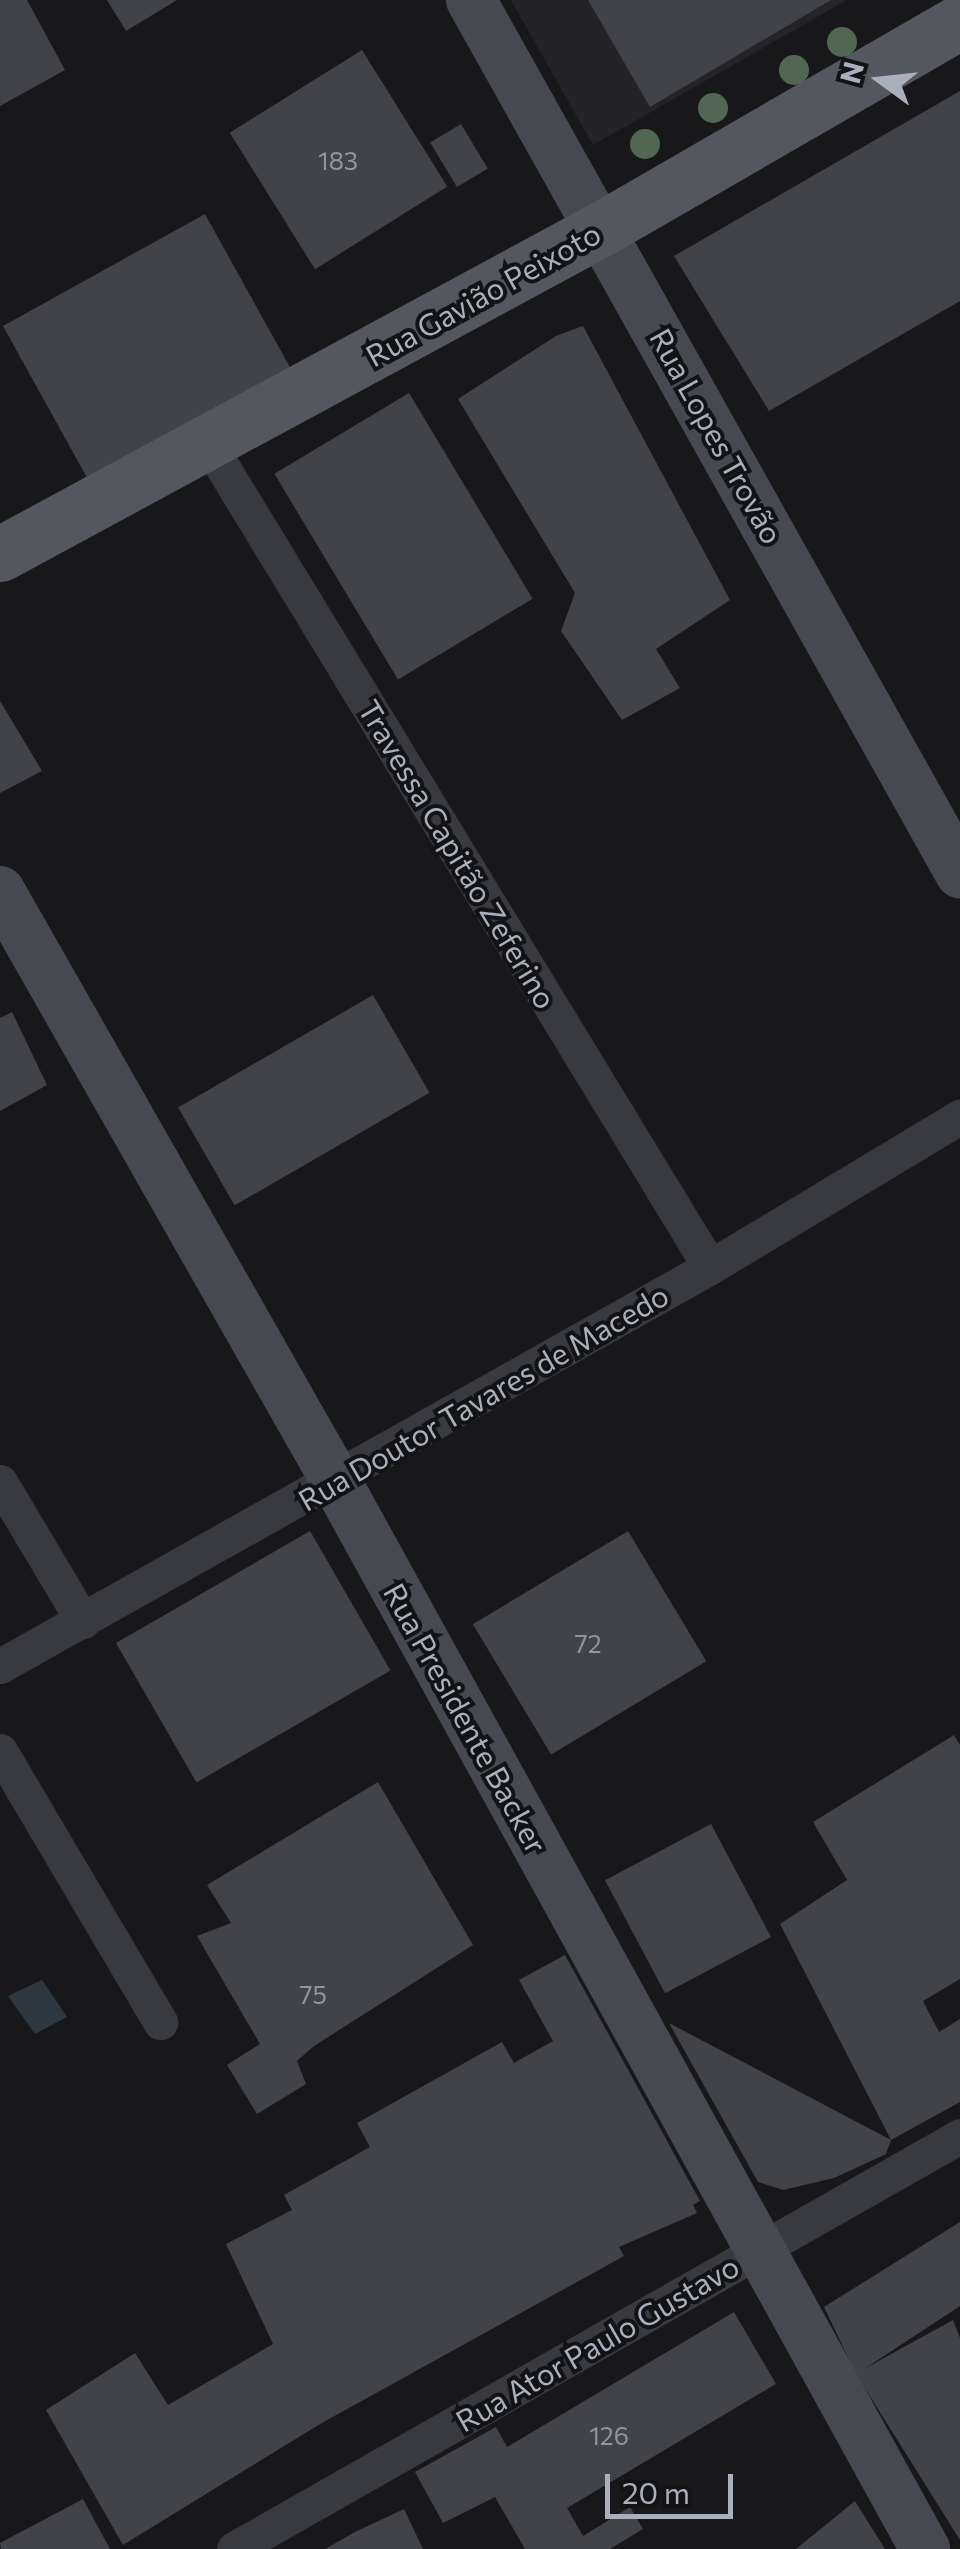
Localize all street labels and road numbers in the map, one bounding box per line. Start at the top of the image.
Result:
street label: Rua Gavião Peixoto [359,215,607,373]
street label: Rua Lopes Trovão [643,322,791,550]
street label: Travessa Capitão Zeferino [351,693,565,1015]
street label: Rua Doutor Tavares de Macedo [292,1276,674,1518]
street label: Rua Presidente Backer [377,1577,555,1859]
street label: Rua Ator Paulo Gustavo [449,2247,745,2439]

